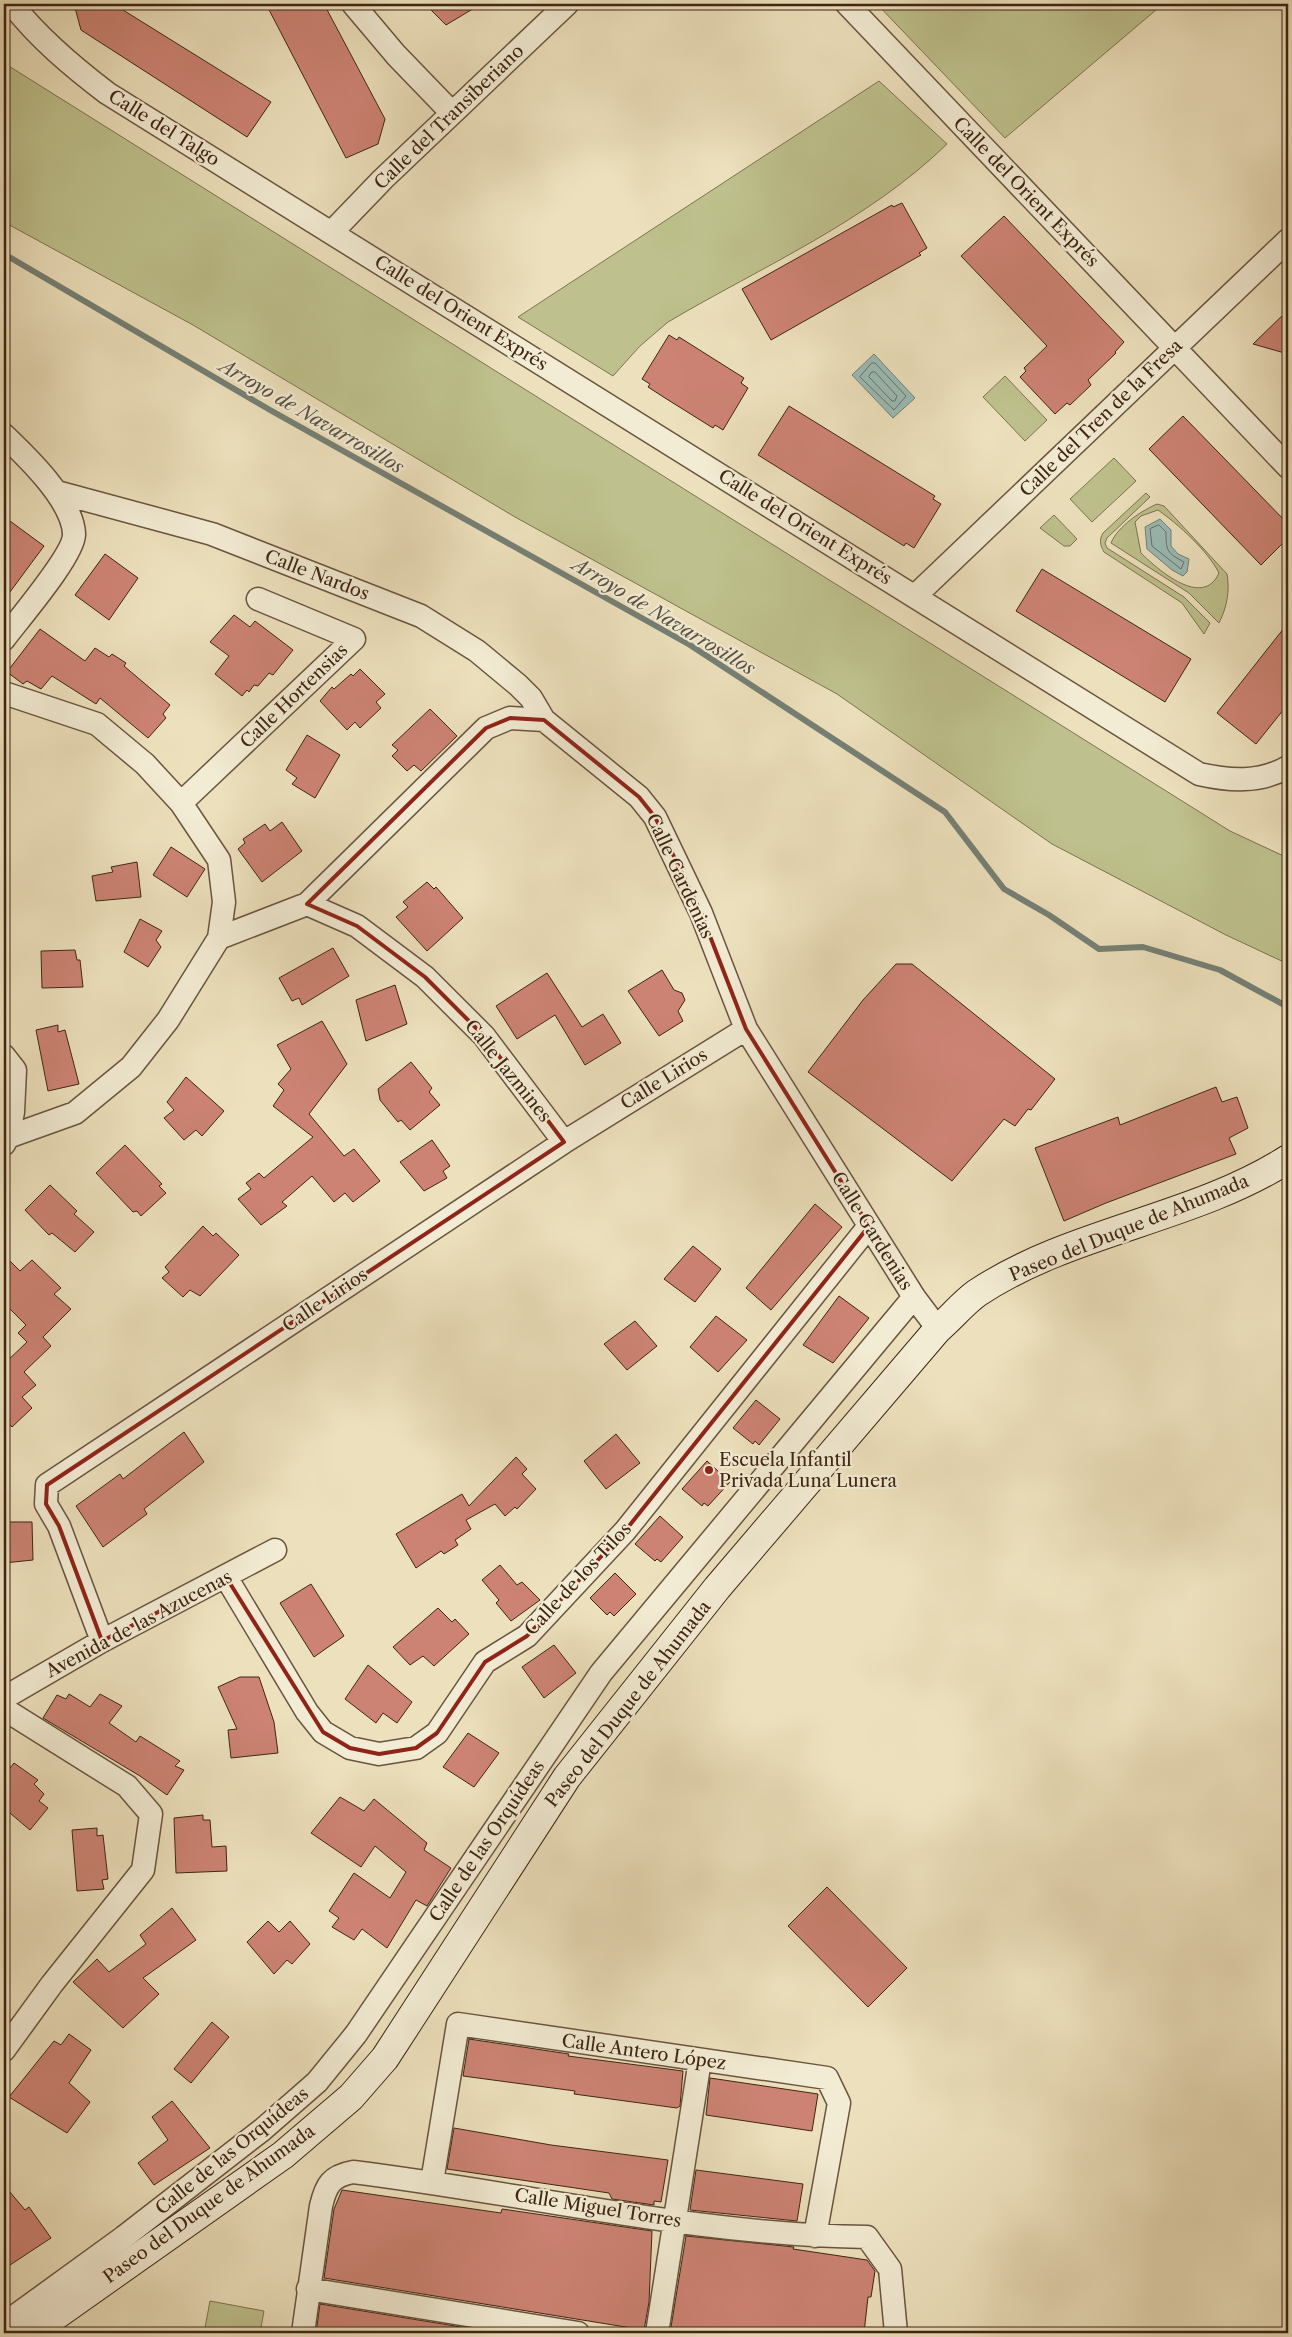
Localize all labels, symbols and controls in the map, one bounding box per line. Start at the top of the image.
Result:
street label: Calle del Transiberiano [370,40,528,194]
street label: Calle del Talgo [104,85,224,171]
street label: Calle del Orient Exprés [949,112,1103,272]
street label: Calle del Orient Exprés [370,251,552,375]
street label: Calle del Tren de la Fresa [1015,334,1187,501]
water label: Arroyo de Navarrosillos [213,353,409,479]
street label: Calle del Orient Exprés [714,465,896,589]
street label: Calle Nardos [262,545,372,605]
water label: Arroyo de Navarrosillos [566,551,760,680]
street label: Calle Hortensias [236,639,352,753]
street label: Calle Gardenias [641,810,719,942]
street label: Calle Jazmines [460,1015,556,1127]
street label: Calle Lirios [617,1044,711,1114]
street label: Calle Gardenias [827,1168,917,1294]
street label: Paseo del Duque de Ahumada [1006,1170,1252,1286]
street label: Calle Lirios [278,1263,372,1337]
place label: Escuela Infantil Privada Luna Lunera [719,1449,897,1492]
marker: Escuela Infantil Privada Luna Lunera [703,1464,715,1476]
street label: Calle de los Tilos [520,1518,636,1640]
street label: Avenida de las Azucenas [41,1566,236,1683]
street label: Paseo del Duque de Ahumada [540,1596,716,1812]
street label: Calle de las Orquídeas [425,1756,549,1926]
street label: Calle Antero López [560,2030,728,2074]
street label: Calle de las Orquídeas [151,2083,313,2219]
street label: Paseo del Duque de Ahumada [99,2120,319,2288]
street label: Calle Miguel Torres [513,2184,683,2232]

